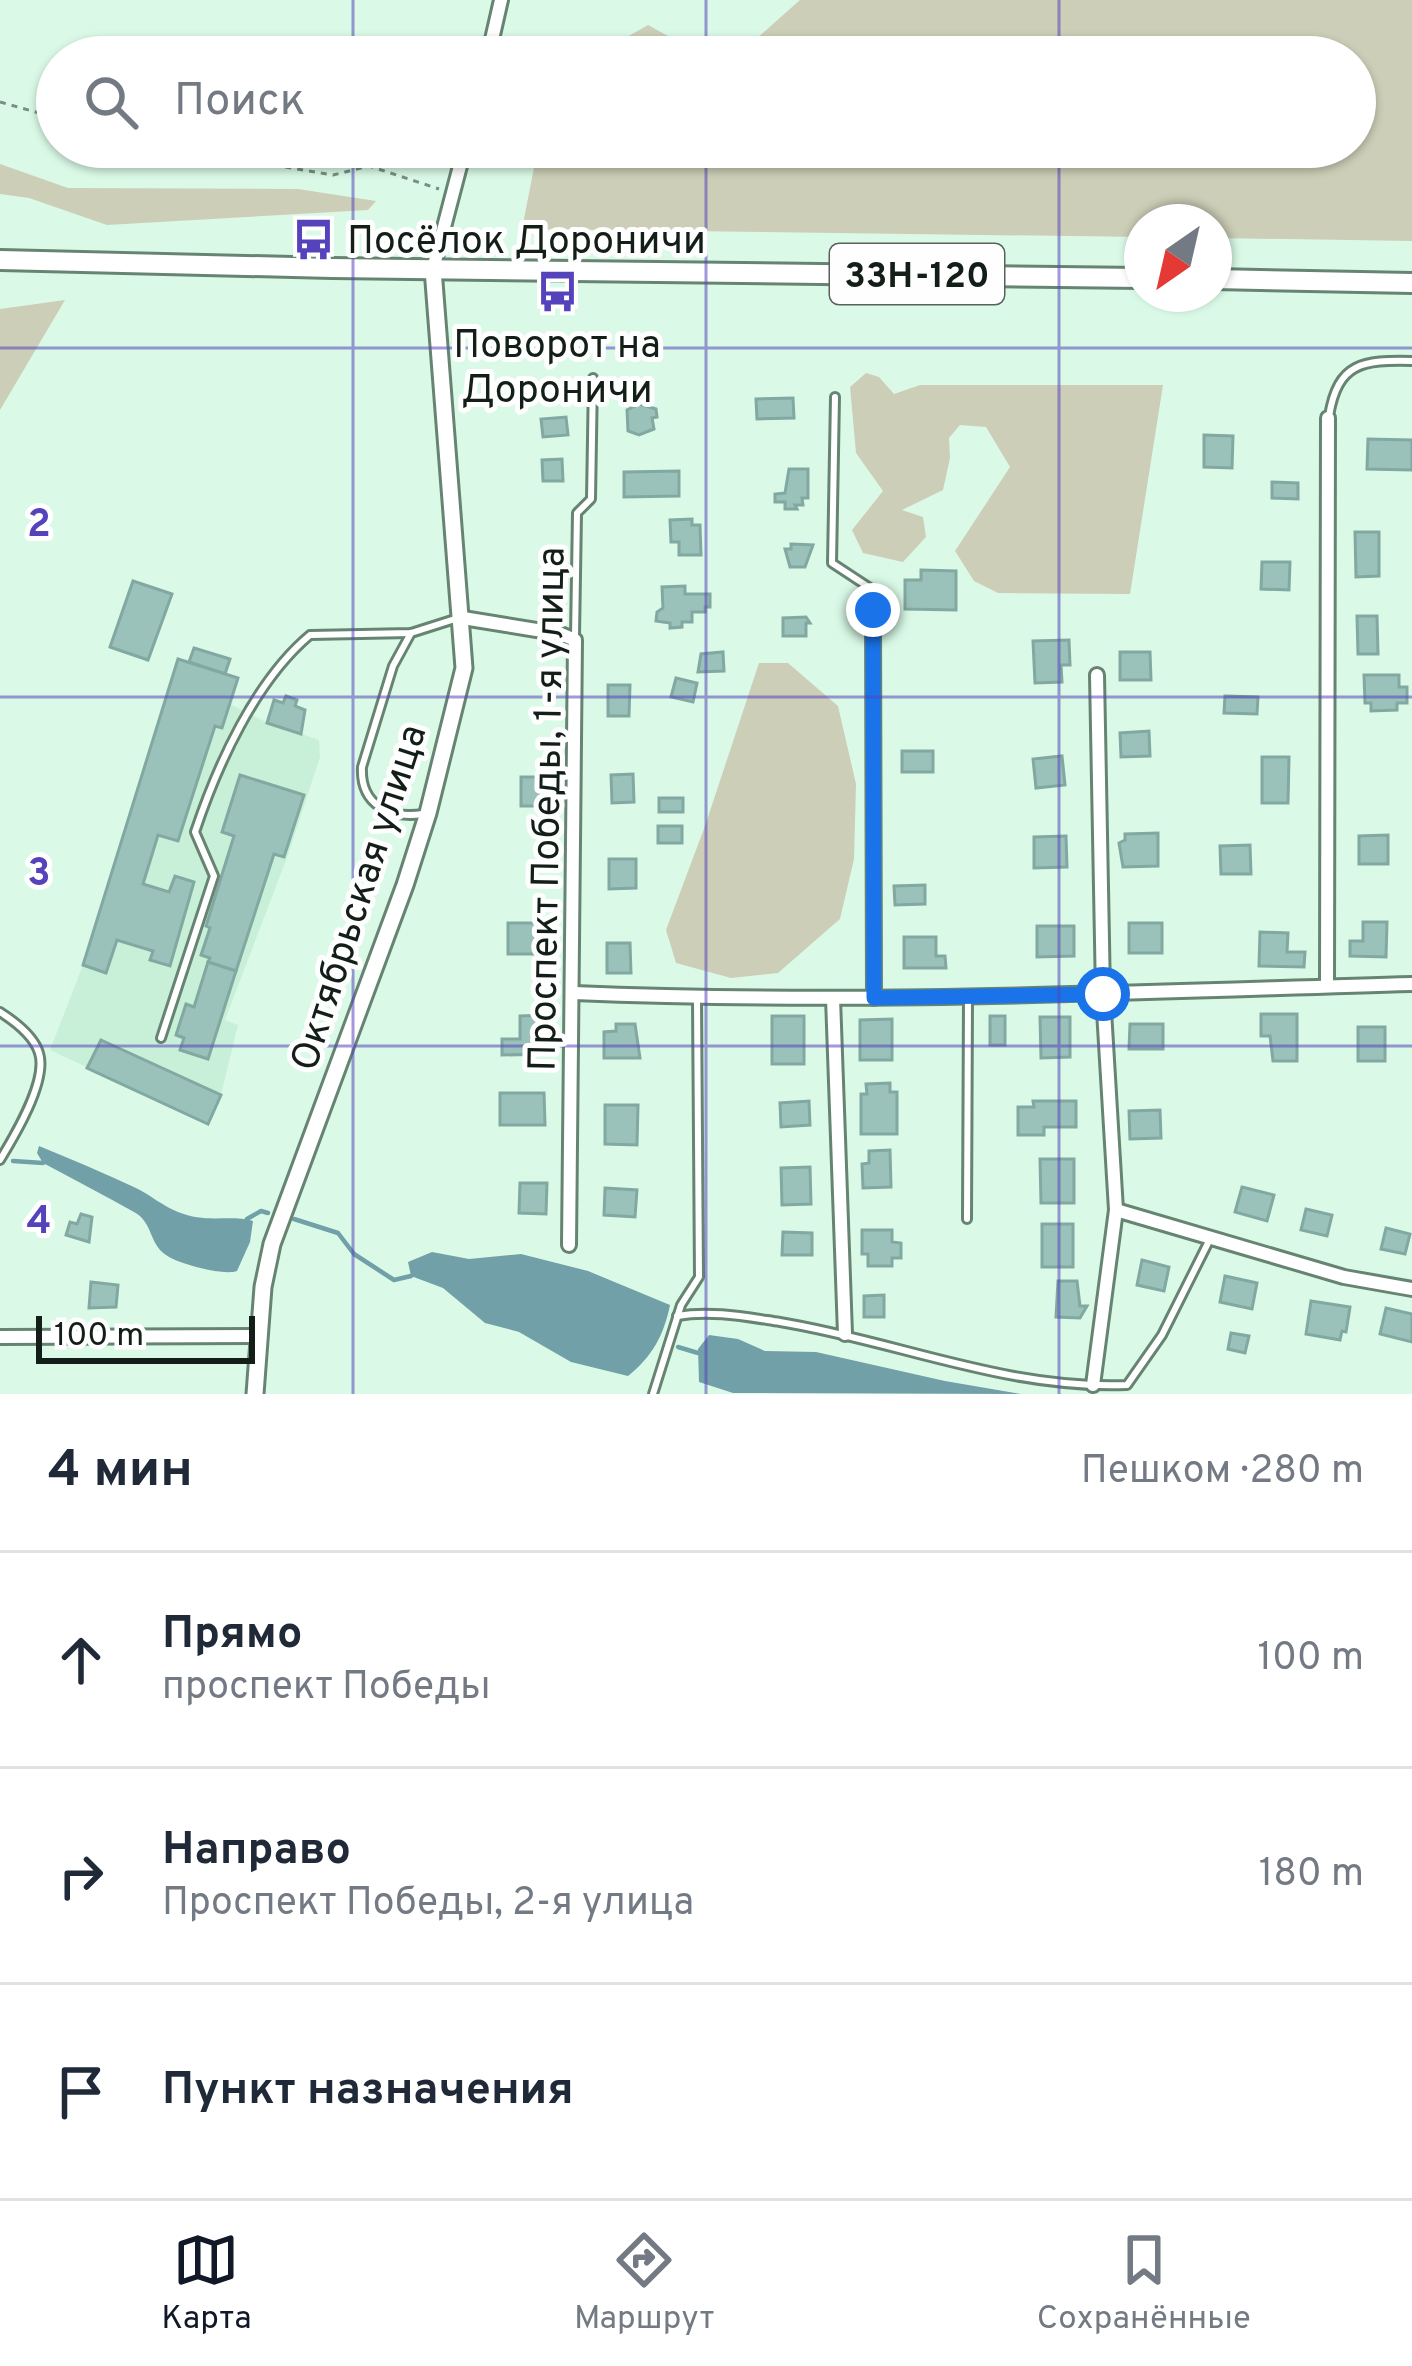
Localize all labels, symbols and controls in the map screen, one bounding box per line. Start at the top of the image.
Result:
search box [36,36,1376,168]
icon: search [78,69,144,135]
text: Поиск [174,74,305,131]
north arrow [1124,204,1232,312]
bus stop icon: Посёлок Дороничи [290,216,336,262]
place label: Посёлок Дороничи [347,219,706,268]
road number: 33Н-120 [830,244,1004,304]
bus stop icon: Поворот на Дороничи [534,268,580,314]
place label: Поворот на Дороничи [453,323,661,417]
text: 2 [27,502,51,551]
street label: Проспект Победы, 1-я улица [520,546,579,1072]
route end [846,583,900,637]
street label: Октябрьская улица [282,719,440,1078]
text: 3 [27,851,51,900]
route start [1076,967,1130,1021]
text: 4 [26,1199,52,1248]
scale bar [36,1310,255,1363]
text: 100 m [54,1316,144,1358]
text: 4 мин [48,1440,193,1505]
text: Пешком · 280 m [1081,1448,1364,1497]
text: Прямо [162,1607,303,1664]
icon: ahead [48,1627,114,1693]
text: 100 m [1257,1635,1364,1684]
text: проспект Победы [162,1664,491,1713]
text: Направо [162,1823,351,1880]
icon: right [48,1843,114,1909]
text: 180 m [1259,1851,1364,1900]
text: Проспект Победы, 2-я улица [162,1880,694,1929]
icon: arrive [48,2059,114,2125]
text: Пункт назначения [162,2063,574,2120]
tab: Карта [161,2227,252,2341]
tab: Маршрут [574,2227,714,2341]
tab: Сохранённые [1037,2227,1251,2341]

